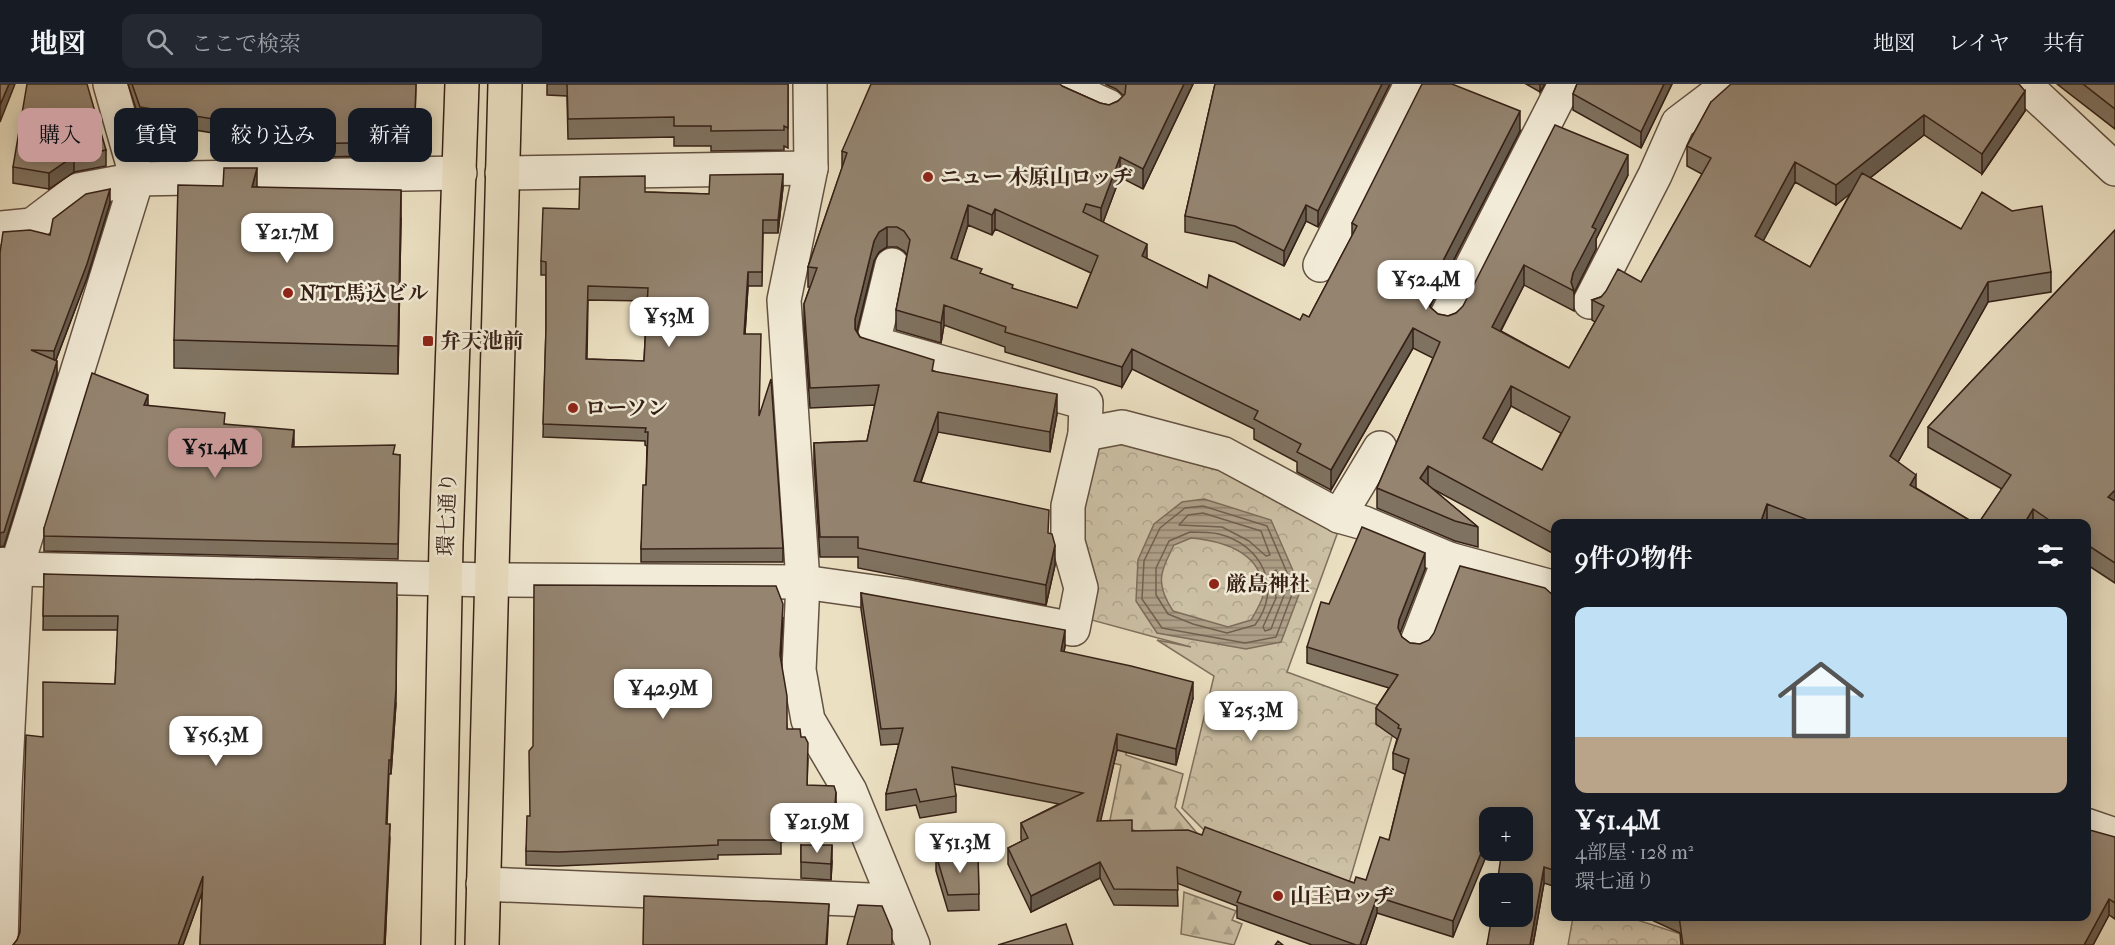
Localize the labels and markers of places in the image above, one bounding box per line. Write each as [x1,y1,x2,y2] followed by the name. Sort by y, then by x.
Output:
[940,165,1133,189] place label: ニュー 木原山ロッヂ
[921,170,935,184] marker: ニュー 木原山ロッヂ
[238,213,336,264] pin: ¥21.7M
[1377,260,1475,311] pin: ¥52.4M
[300,281,429,305] place label: NTT馬込ビル
[281,286,295,300] marker: NTT馬込ビル
[633,297,705,348] pin: ¥53M
[440,329,524,353] place label: 弁天池前
[421,334,435,348] marker: 弁天池前
[585,396,668,420] place label: ローソン
[566,401,580,415] marker: ローソン
[166,428,264,479] pin: ¥51.4M
[1226,572,1310,596] place label: 厳島神社
[1207,577,1221,591] marker: 厳島神社
[614,669,712,720] pin: ¥42.9M
[1202,691,1300,742] pin: ¥25.3M
[167,716,265,767] pin: ¥56.3M
[768,803,866,854] pin: ¥21.9M
[911,823,1009,874] pin: ¥51.3M
[1290,884,1395,908] place label: 山王ロッヂ
[1271,889,1285,903] marker: 山王ロッヂ

